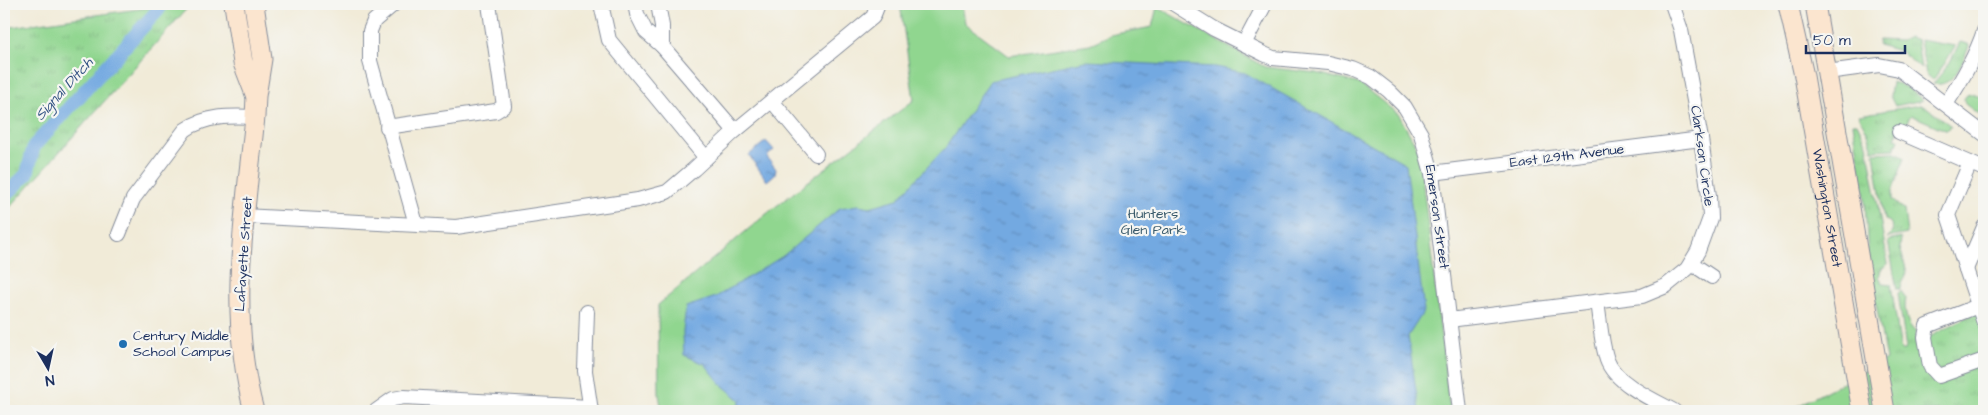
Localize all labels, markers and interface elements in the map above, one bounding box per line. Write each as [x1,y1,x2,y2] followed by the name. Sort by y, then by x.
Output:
[1806,22,1904,54] scale bar
[1813,30,1851,51] text: 50 m
[30,53,99,126] water label: Signal Ditch
[1685,104,1719,208] street label: Clarkson Circle
[1509,139,1626,173] street label: East 129th Avenue
[1807,147,1847,269] street label: Washington Street
[1420,164,1454,271] street label: Emerson Street
[230,196,258,312] street label: Lafayette Street
[1121,204,1186,240] park label: Hunters Glen Park
[133,326,231,362] place label: Century Middle School Campus
[117,338,129,350] marker: Century Middle School Campus
[22,342,72,392] north arrow
[44,369,56,390] text: N

